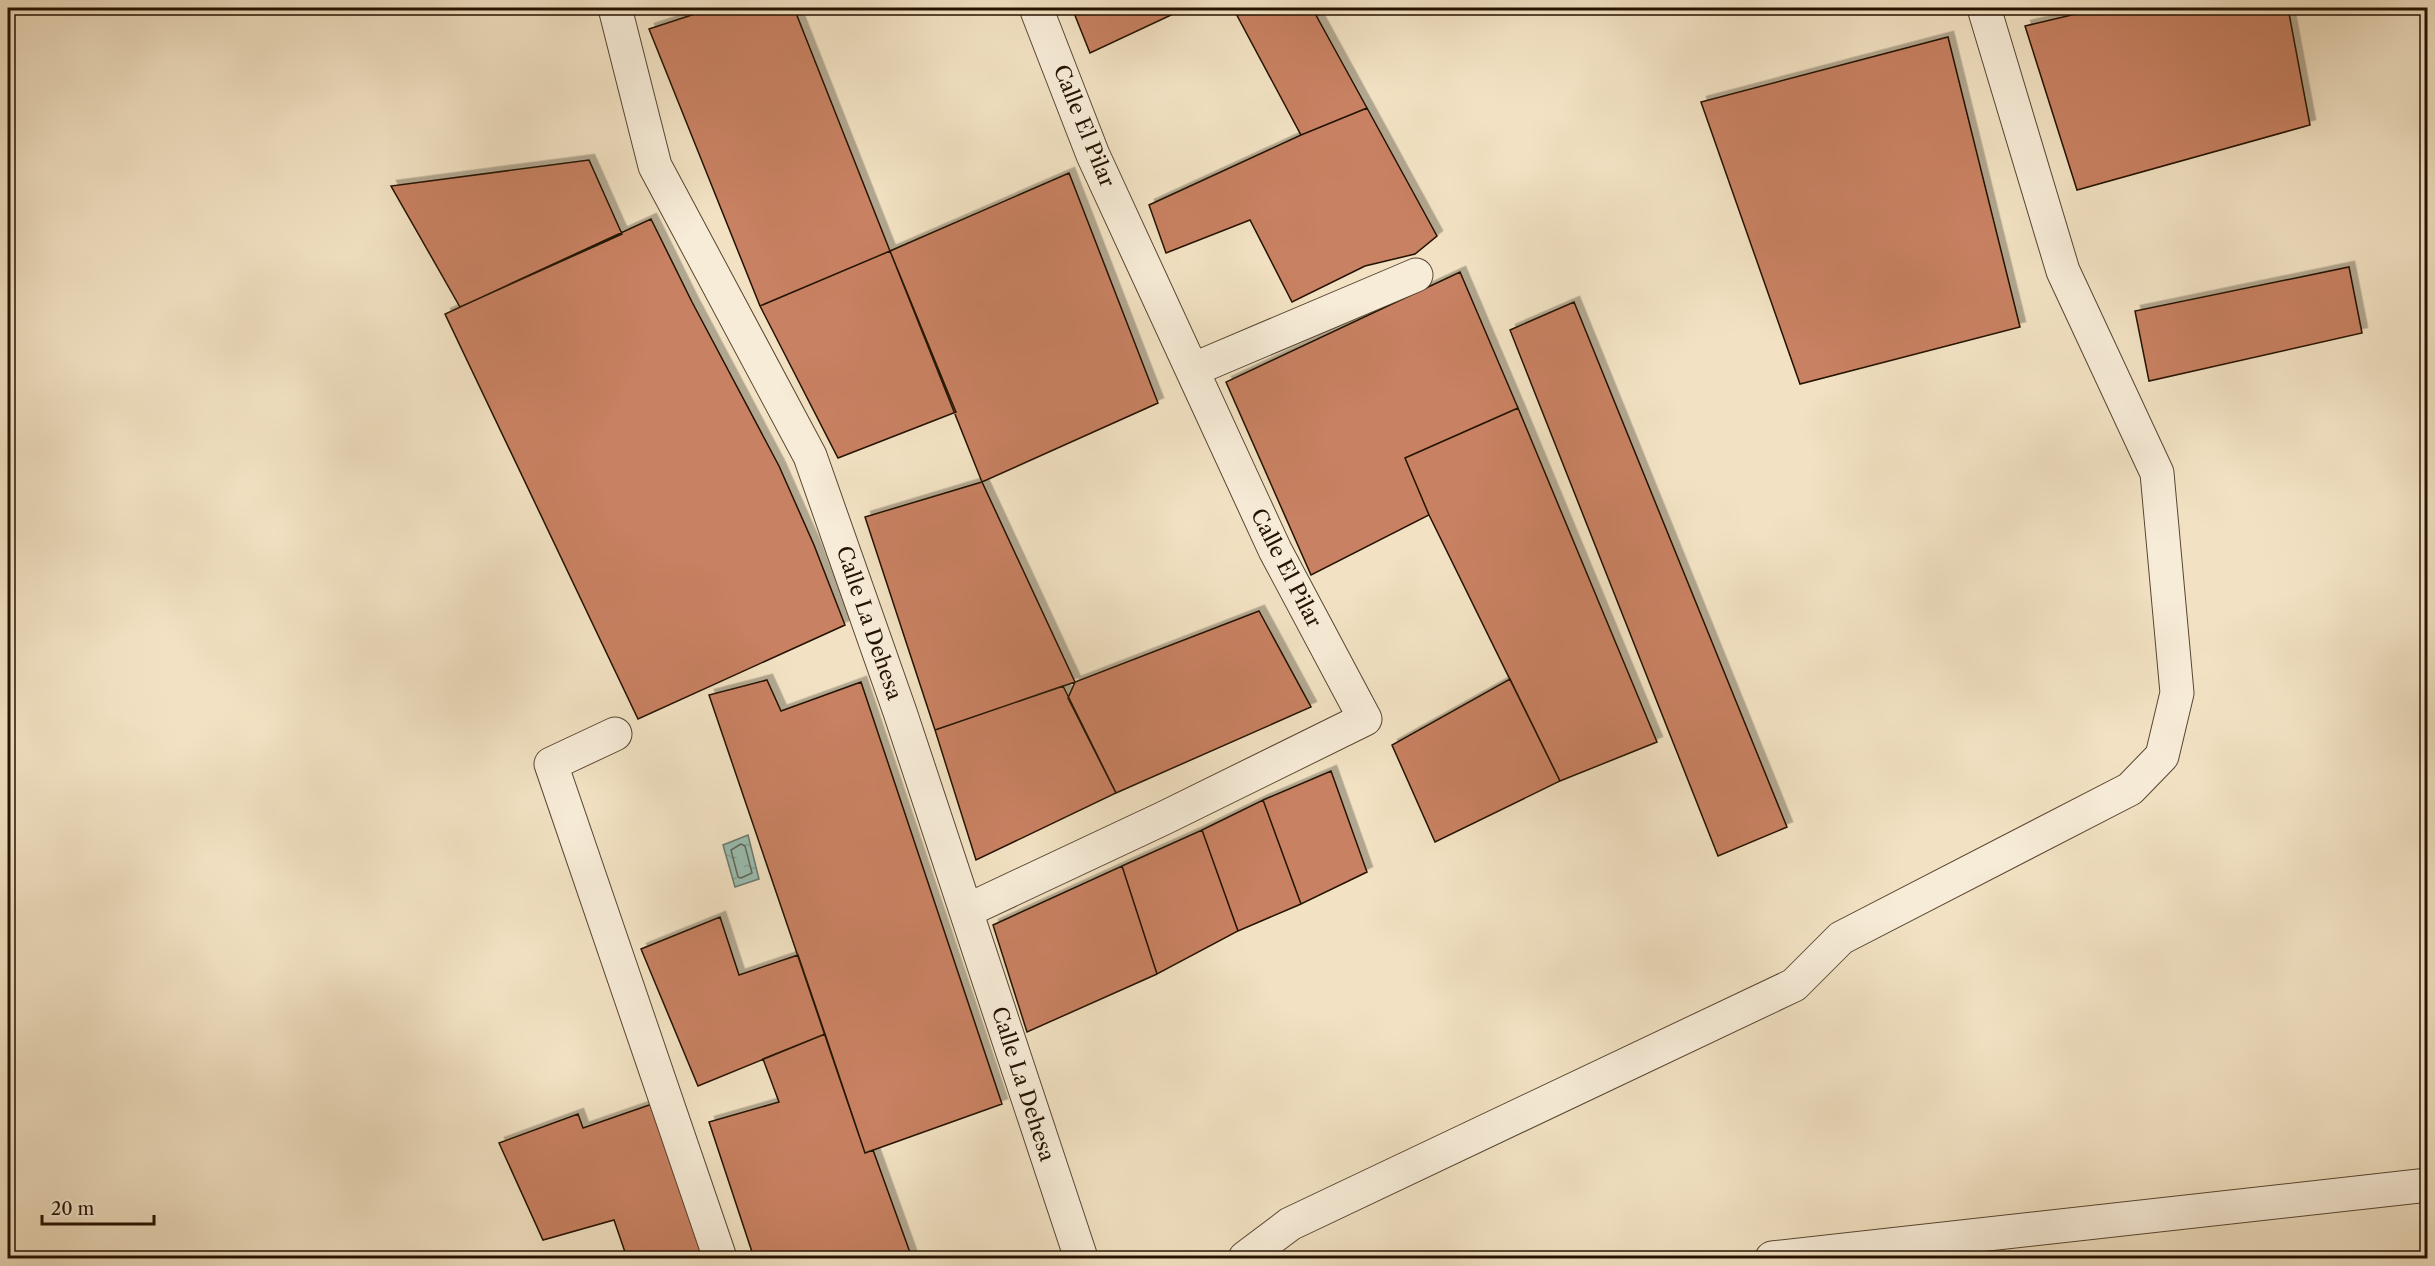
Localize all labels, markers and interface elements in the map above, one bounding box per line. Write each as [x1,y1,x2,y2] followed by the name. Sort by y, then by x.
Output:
[1049,61,1120,191] street label: Calle El Pilar
[1246,504,1327,631] street label: Calle El Pilar
[831,543,908,704] street label: Calle La Dehesa
[987,1003,1061,1165] street label: Calle La Dehesa
[42,1188,154,1226] scale bar
[51,1198,95,1220] text: 20 m

